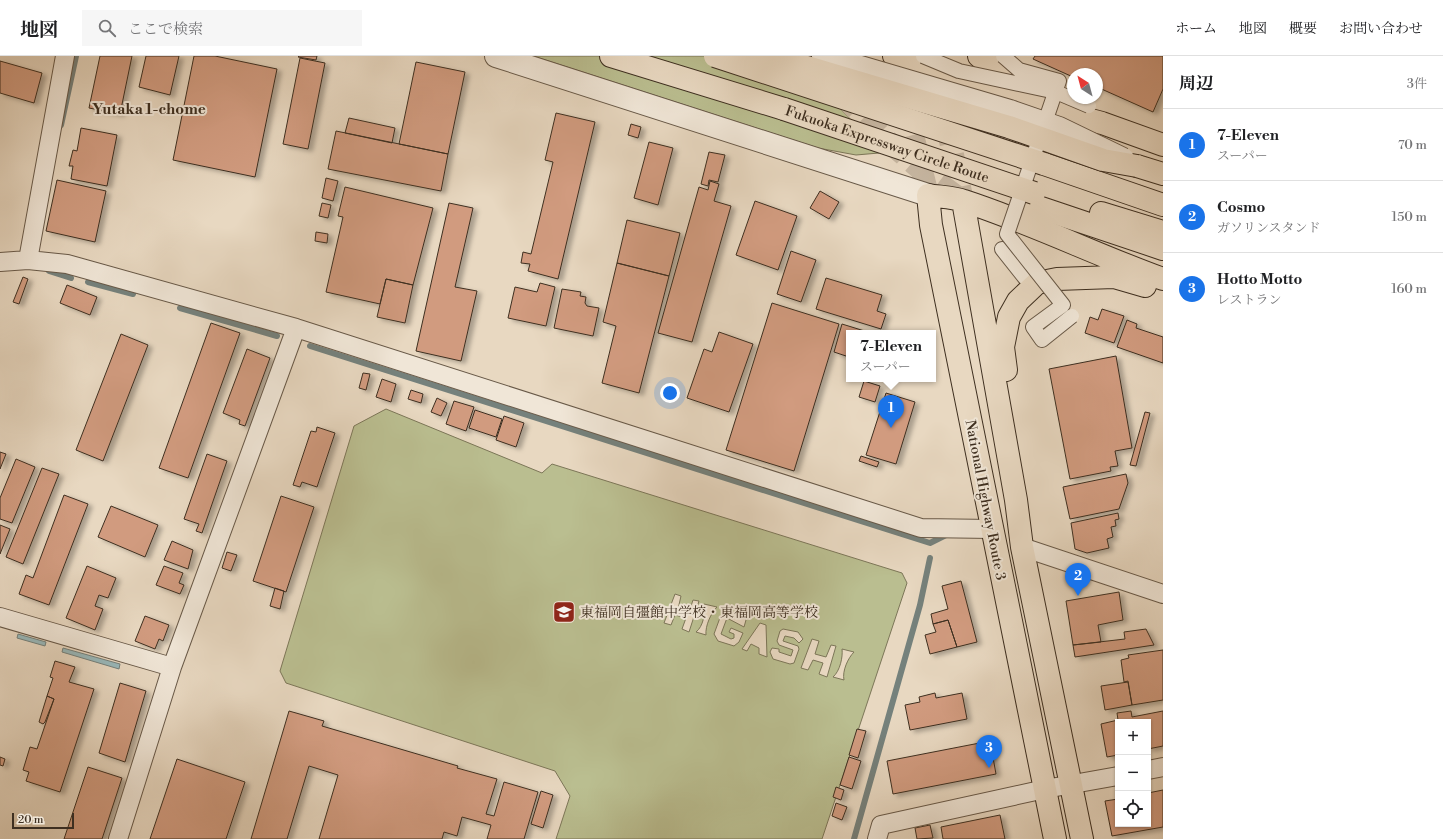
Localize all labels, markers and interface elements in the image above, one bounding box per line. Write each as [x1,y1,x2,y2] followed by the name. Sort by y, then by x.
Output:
[82,10,362,46] search box
[96,17,118,39] icon: search
[20,18,58,42] text: 地図
[128,20,203,39] text: ここで検索
[1175,20,1217,38] text: ホーム
[1239,20,1267,38] text: 地図
[1289,20,1317,38] text: 概要
[1339,20,1423,38] text: お問い合わせ
[1067,68,1103,104] north arrow
[1179,73,1213,95] text: 周辺
[1407,76,1427,92] text: 3件
[92,100,206,119] district label: Yutaka 1-chome
[783,102,991,187] street label: Fukuoka Expressway Circle Route
[1217,126,1279,145] text: 7-Eleven
[1189,137,1195,153] text: 1
[1398,137,1427,153] text: 70 m
[1217,148,1268,164] text: スーパー
[1217,198,1265,217] text: Cosmo
[1188,209,1196,225] text: 2
[1392,209,1427,225] text: 150 m
[1217,220,1321,236] text: ガソリンスタンド
[1217,270,1302,289] text: Hotto Motto
[1188,281,1196,297] text: 3
[1391,281,1427,297] text: 160 m
[1217,292,1282,308] text: レストラン
[846,330,936,382] popup
[860,337,922,356] text: 7-Eleven
[860,359,911,375] text: スーパー
[660,383,680,403] your location
[878,395,904,428] pin: 1
[961,419,1009,582] street label: National Highway Route 3
[1065,563,1091,596] pin: 2
[551,599,577,625] school or university icon: 東福岡自彊館中学校・東福岡高等学校
[580,604,818,622] place label: 東福岡自彊館中学校・東福岡高等学校
[1115,719,1151,827] map controls
[1115,719,1151,755] button: +
[976,735,1002,768] pin: 3
[1115,755,1151,791] button: −
[1115,791,1151,827] button: locate
[12,811,74,830] scale bar
[18,813,43,827] text: 20 m

